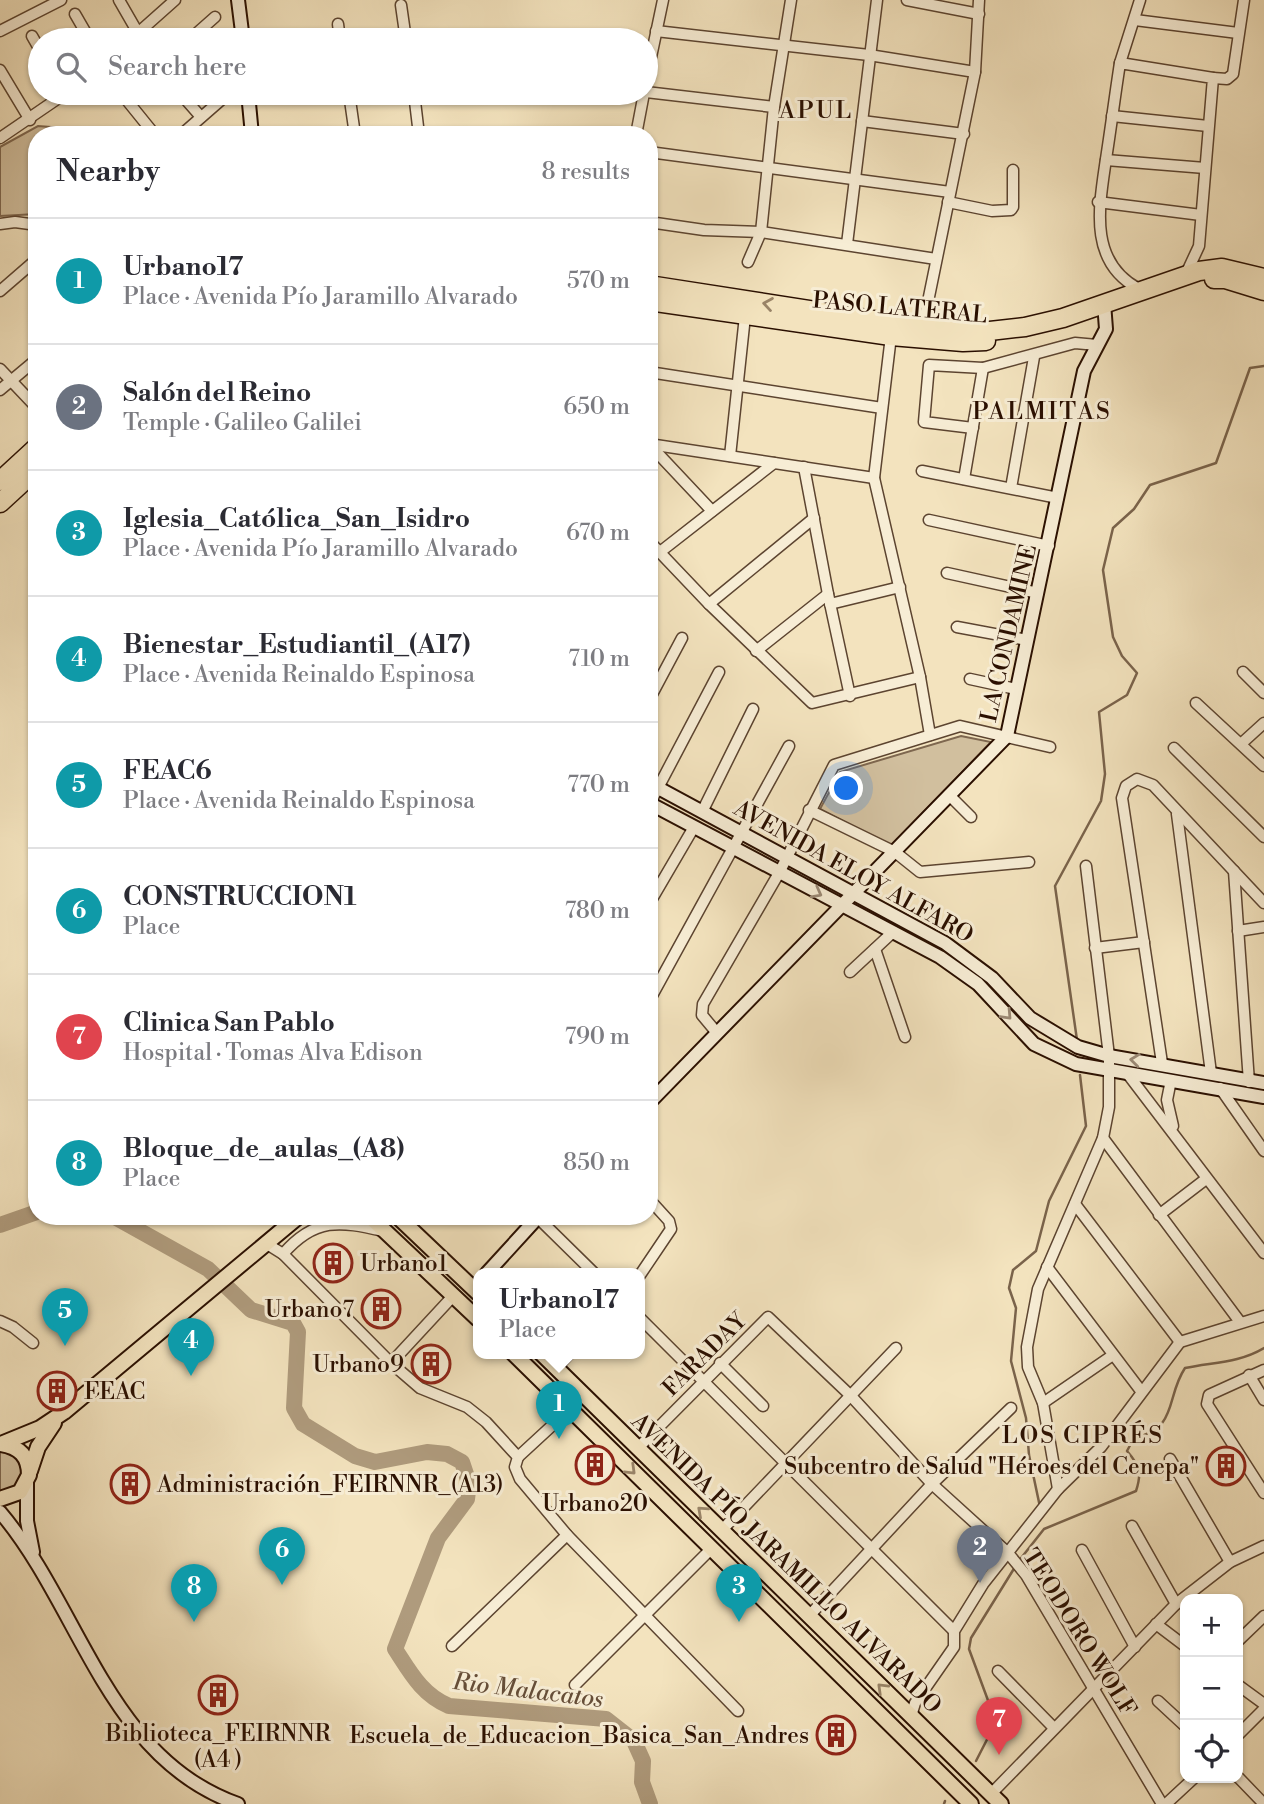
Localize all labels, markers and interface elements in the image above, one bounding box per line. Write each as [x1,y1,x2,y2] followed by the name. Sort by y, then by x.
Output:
[28,28,658,105] search box
[52,48,90,86] icon: search
[108,51,247,83] text: Search here
[778,96,853,126] district label: APUL
[56,153,160,191] text: Nearby
[542,158,630,186] text: 8 results
[123,251,243,283] text: Urbano17
[73,267,85,295] text: 1
[567,267,630,295] text: 570 m
[123,283,518,311] text: Place · Avenida Pío Jaramillo Alvarado
[811,286,988,330] street label: PASO LATERAL
[762,296,774,311] one-way arrow
[123,377,311,409] text: Salón del Reino
[72,393,86,421] text: 2
[563,393,630,421] text: 650 m
[972,397,1112,427] district label: PALMITAS
[123,409,362,437] text: Temple · Galileo Galilei
[123,503,470,535] text: Iglesia_Católica_San_Isidro
[72,519,86,547] text: 3
[566,519,630,547] text: 670 m
[123,535,518,563] text: Place · Avenida Pío Jaramillo Alvarado
[975,542,1043,725] street label: LA CONDAMINE
[123,629,470,661] text: Bienestar_Estudiantil_(A17)
[71,645,87,673] text: 4
[568,645,630,673] text: 710 m
[123,661,475,689] text: Place · Avenida Reinaldo Espinosa
[123,755,212,787] text: FEAC6
[72,771,86,799] text: 5
[567,771,630,799] text: 770 m
[829,771,863,805] your location
[123,787,475,815] text: Place · Avenida Reinaldo Espinosa
[728,794,978,949] street label: AVENIDA ELOY ALFARO
[123,881,357,913] text: CONSTRUCCION1
[810,884,823,898] one-way arrow
[72,897,86,925] text: 6
[565,897,630,925] text: 780 m
[123,913,180,941] text: Place
[123,1007,335,1039] text: Clinica San Pablo
[999,1007,1011,1020] one-way arrow
[72,1023,86,1051] text: 7
[565,1023,630,1051] text: 790 m
[123,1039,423,1067] text: Hospital · Tomas Alva Edison
[1130,1052,1141,1067] one-way arrow
[123,1133,404,1165] text: Bloque_de_aulas_(A8)
[72,1149,86,1177] text: 8
[563,1149,630,1177] text: 850 m
[123,1165,180,1193] text: Place
[312,1242,354,1284] building icon: Urbano1
[360,1250,448,1278] place label: Urbano1
[473,1268,645,1359] popup
[499,1284,619,1316] text: Urbano17
[42,1288,88,1346] pin: 5
[360,1288,402,1330] building icon: Urbano7
[265,1296,354,1324] place label: Urbano7
[657,1306,754,1403] street label: FARADAY
[499,1316,556,1344] text: Place
[168,1318,214,1376] pin: 4
[410,1343,452,1385] building icon: Urbano9
[312,1351,404,1379] place label: Urbano9
[36,1370,78,1412] building icon: FEAC
[84,1378,145,1406] place label: FEAC
[536,1381,582,1439] pin: 1
[625,1406,949,1720] street label: AVENIDA PÍO JARAMILLO ALVARADO
[1002,1420,1164,1451] district label: LOS CIPRÉS
[574,1444,616,1486] building icon: Urbano20
[1205,1445,1247,1487] building icon: Subcentro de Salud "Héroes del Cenepa"
[784,1453,1199,1481] place label: Subcentro de Salud "Héroes del Cenepa"
[623,1461,636,1474] one-way arrow
[109,1463,151,1505] building icon: Administración_FEIRNNR_(A13)
[156,1471,503,1499] place label: Administración_FEIRNNR_(A13)
[542,1490,648,1518] place label: Urbano20
[698,1507,711,1519] one-way arrow
[957,1525,1003,1583] pin: 2
[259,1527,305,1585] pin: 6
[1016,1544,1142,1721] street label: TEODORO WOLF
[171,1564,217,1622] pin: 8
[716,1564,762,1622] pin: 3
[1180,1594,1243,1783] map controls
[1180,1594,1243,1657] button: +
[1180,1657,1243,1720] button: −
[450,1667,605,1715] water label: Rio Malacatos
[197,1674,239,1716] building icon: Biblioteca_FEIRNNR (A4 )
[877,1683,890,1696] one-way arrow
[976,1697,1022,1755] pin: 7
[815,1714,857,1756] building icon: Escuela_de_Educacion_Basica_San_Andres
[105,1720,332,1774] place label: Biblioteca_FEIRNNR (A4 )
[1180,1720,1243,1783] button: locate
[349,1722,809,1750] place label: Escuela_de_Educacion_Basica_San_Andres

